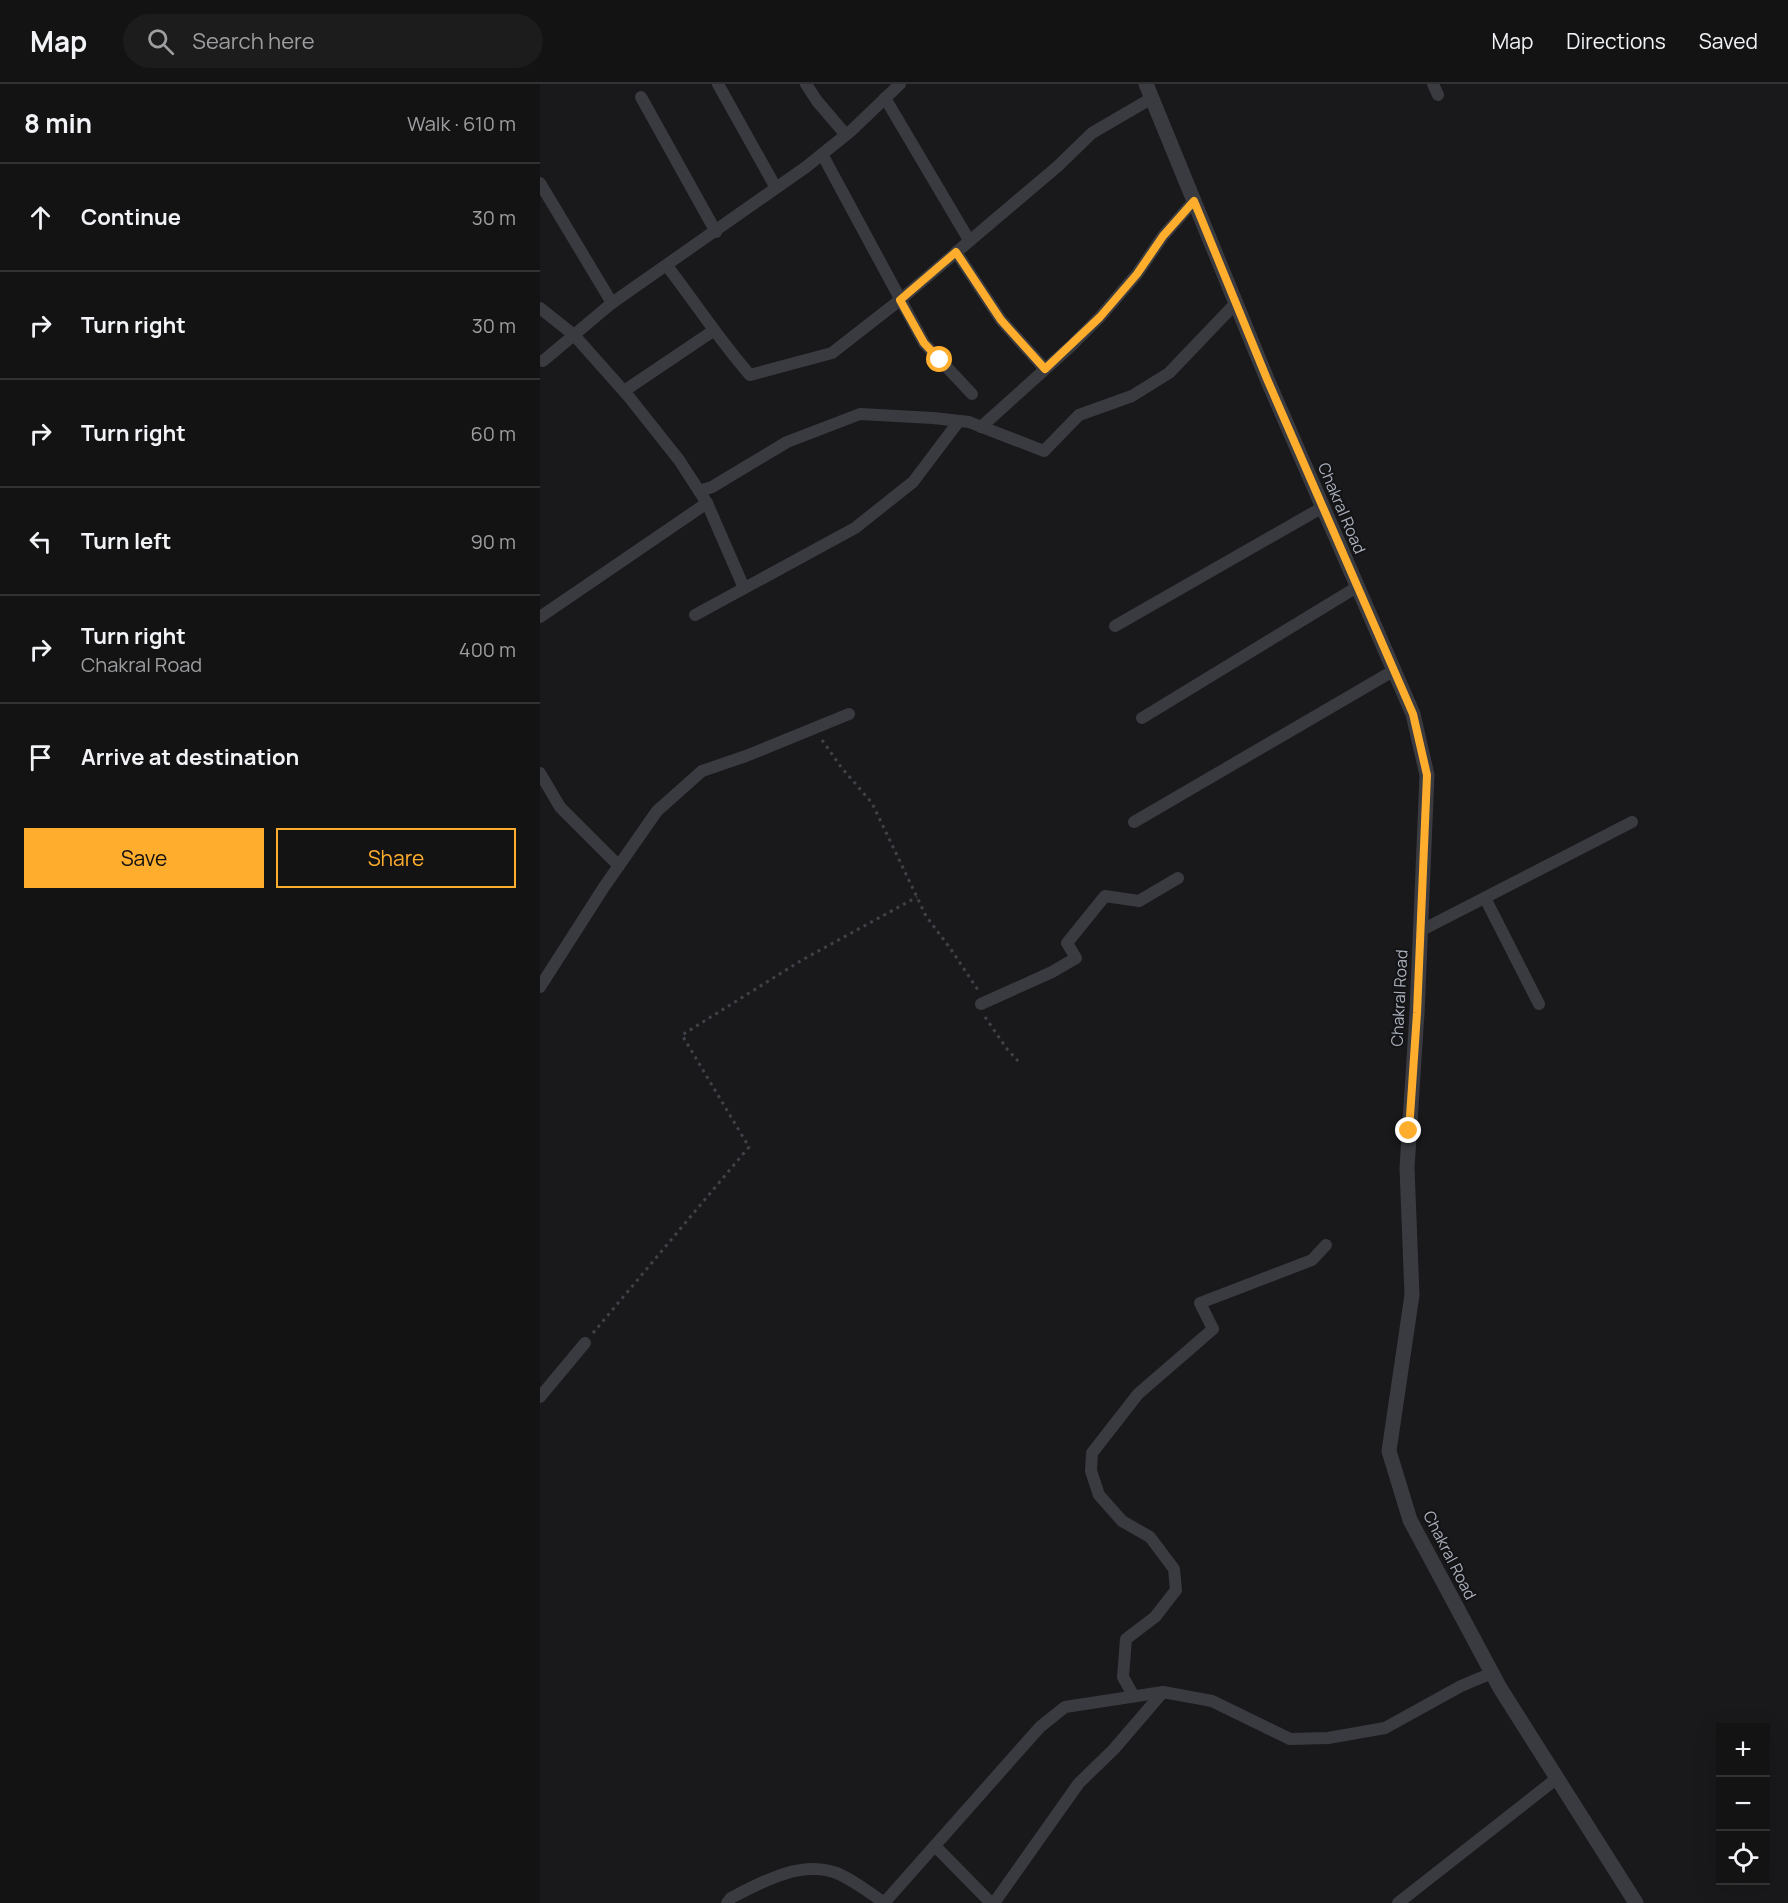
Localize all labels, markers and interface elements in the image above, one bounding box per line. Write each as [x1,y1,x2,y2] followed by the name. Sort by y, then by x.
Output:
[123,14,543,68] search box
[30,22,87,60] text: Map
[144,25,177,58] icon: search
[192,26,315,56] text: Search here
[1492,27,1533,55] text: Map
[1566,27,1666,55] text: Directions
[1699,27,1758,55] text: Saved
[24,105,92,141] text: 8 min
[407,110,516,137] text: Walk · 610 m
[24,201,57,234] icon: ahead
[81,202,181,232] text: Continue
[472,204,516,231] text: 30 m
[24,309,57,342] icon: right
[81,310,186,340] text: Turn right
[472,312,516,339] text: 30 m
[926,346,952,372] route start
[24,417,57,450] icon: right
[81,418,186,448] text: Turn right
[470,420,516,447] text: 60 m
[1313,459,1371,557] street label: Chakral Road
[24,525,57,558] icon: left
[81,526,171,556] text: Turn left
[470,528,516,555] text: 90 m
[81,621,186,651] text: Turn right
[24,633,57,666] icon: right
[459,636,516,663] text: 400 m
[81,651,202,678] text: Chakral Road
[24,741,57,774] icon: arrive
[81,742,299,772] text: Arrive at destination
[24,828,264,888] button: Save
[276,828,516,888] button: Share
[1385,949,1413,1047] street label: Chakral Road
[1395,1117,1421,1143] route end
[1418,1507,1482,1603] street label: Chakral Road
[1716,1723,1770,1885] map controls
[1716,1723,1770,1777] button: +
[1716,1777,1770,1831] button: −
[1716,1831,1770,1885] button: locate

